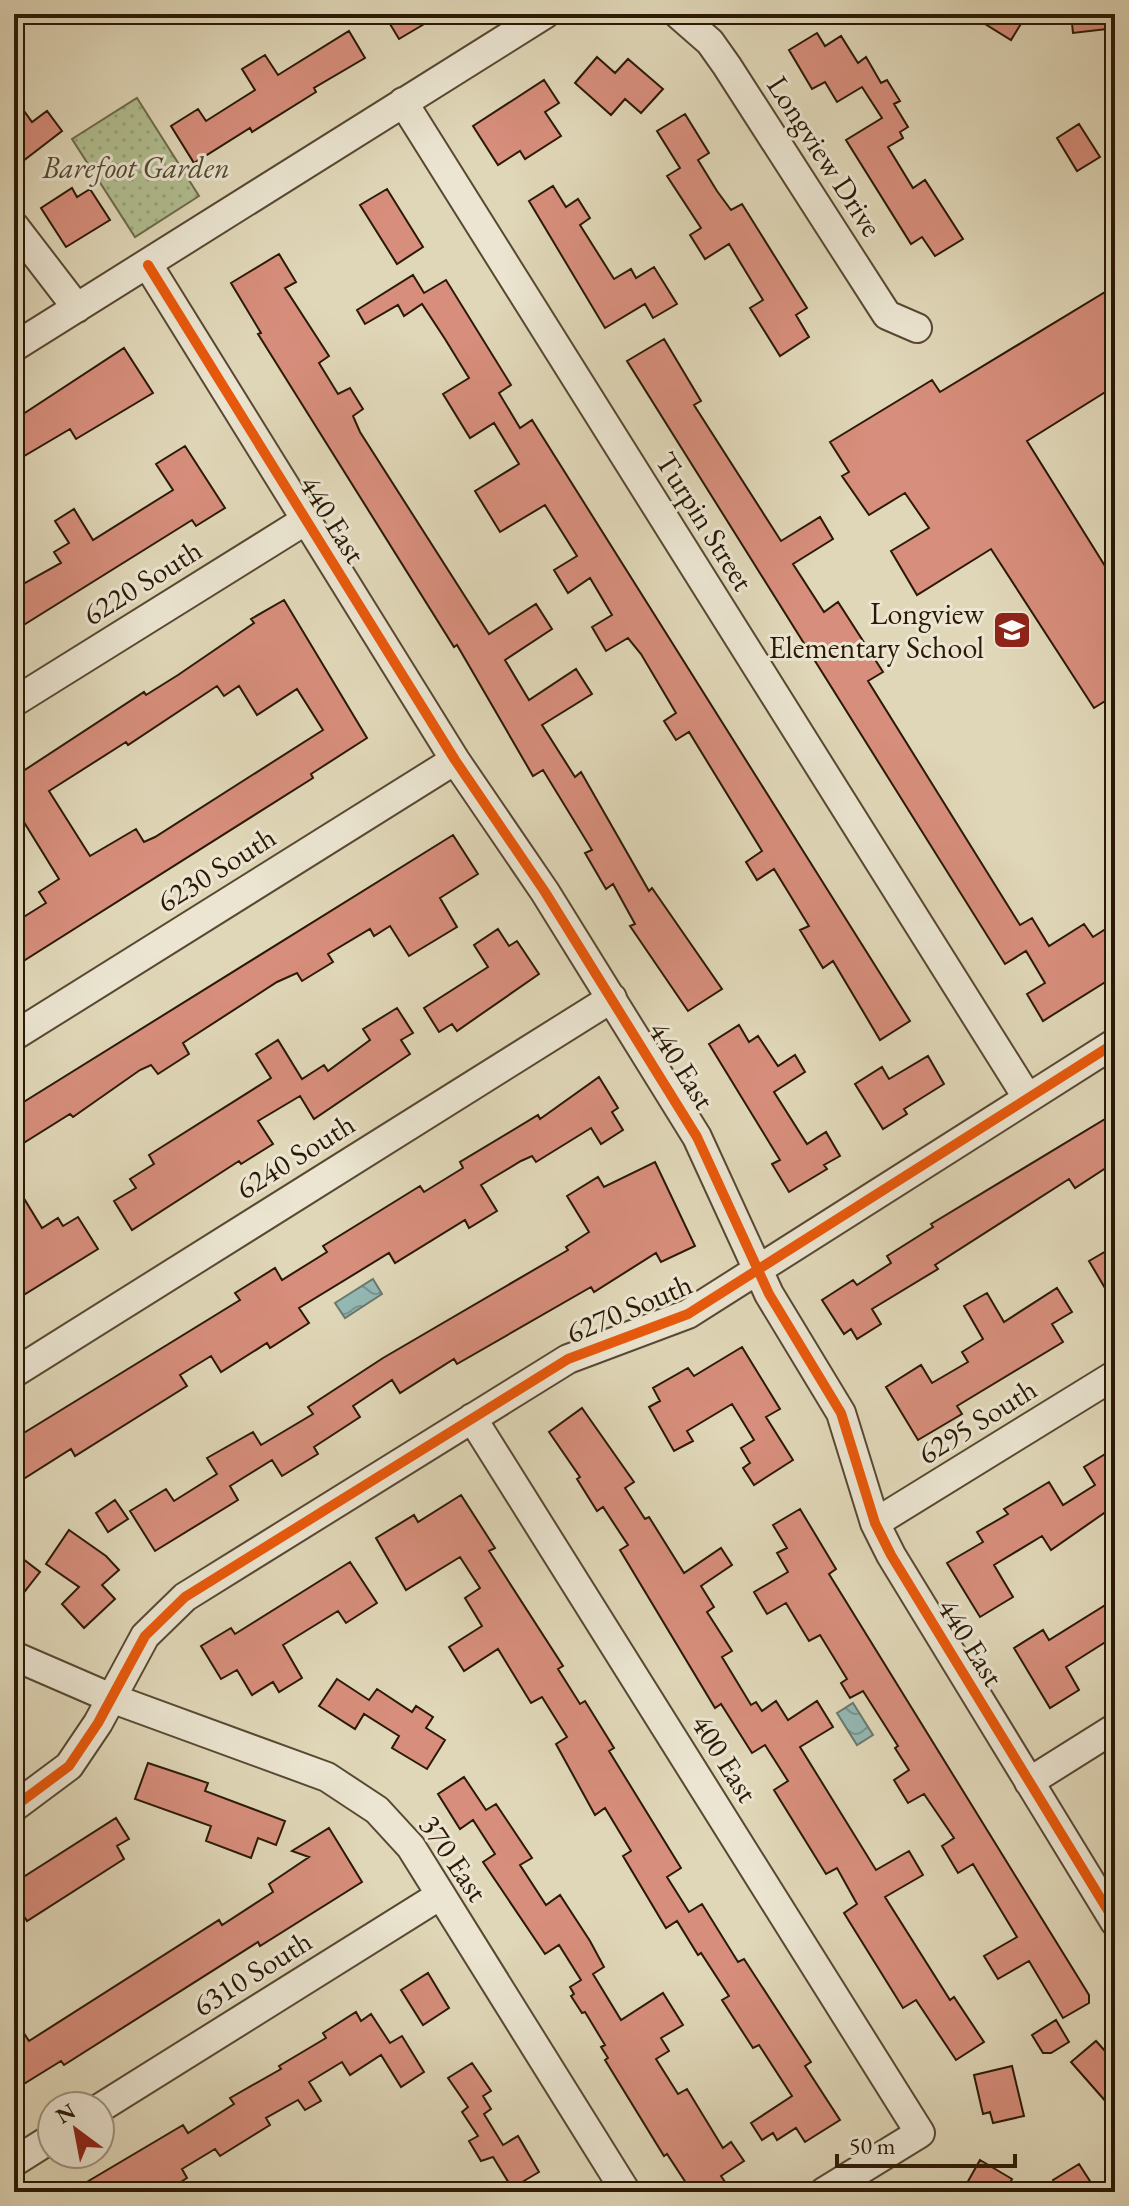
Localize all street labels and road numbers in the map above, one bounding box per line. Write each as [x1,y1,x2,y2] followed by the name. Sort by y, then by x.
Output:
[759,68,891,244] street label: Longview Drive
[647,444,763,598] street label: Turpin Street
[291,468,375,571] street label: 440 East
[75,530,209,634] street label: 6220 South
[149,817,283,921] street label: 6230 South
[640,1014,724,1117] street label: 440 East
[228,1104,362,1208] street label: 6240 South
[560,1264,698,1352] street label: 6270 South
[910,1369,1044,1473] street label: 6295 South
[929,1591,1013,1694] street label: 440 East
[683,1707,767,1810] street label: 400 East
[411,1807,497,1909] street label: 370 East
[185,1921,319,2025] street label: 6310 South

